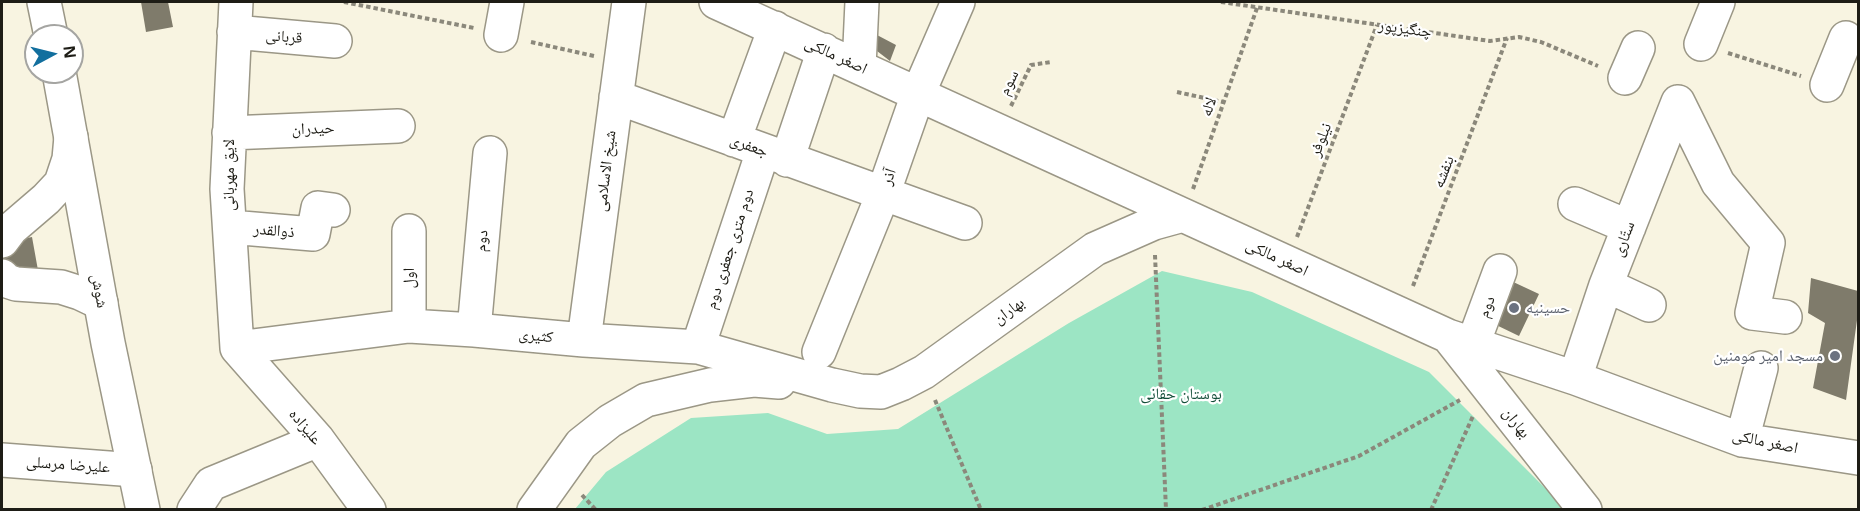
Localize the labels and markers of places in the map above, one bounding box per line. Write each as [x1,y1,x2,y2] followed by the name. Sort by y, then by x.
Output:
[1526,298,1570,318] place label: حسینیه
[1507,301,1521,315] marker: حسینیه
[1713,346,1823,366] place label: مسجد امیر مومنین
[1828,349,1842,363] marker: مسجد امیر مومنین

